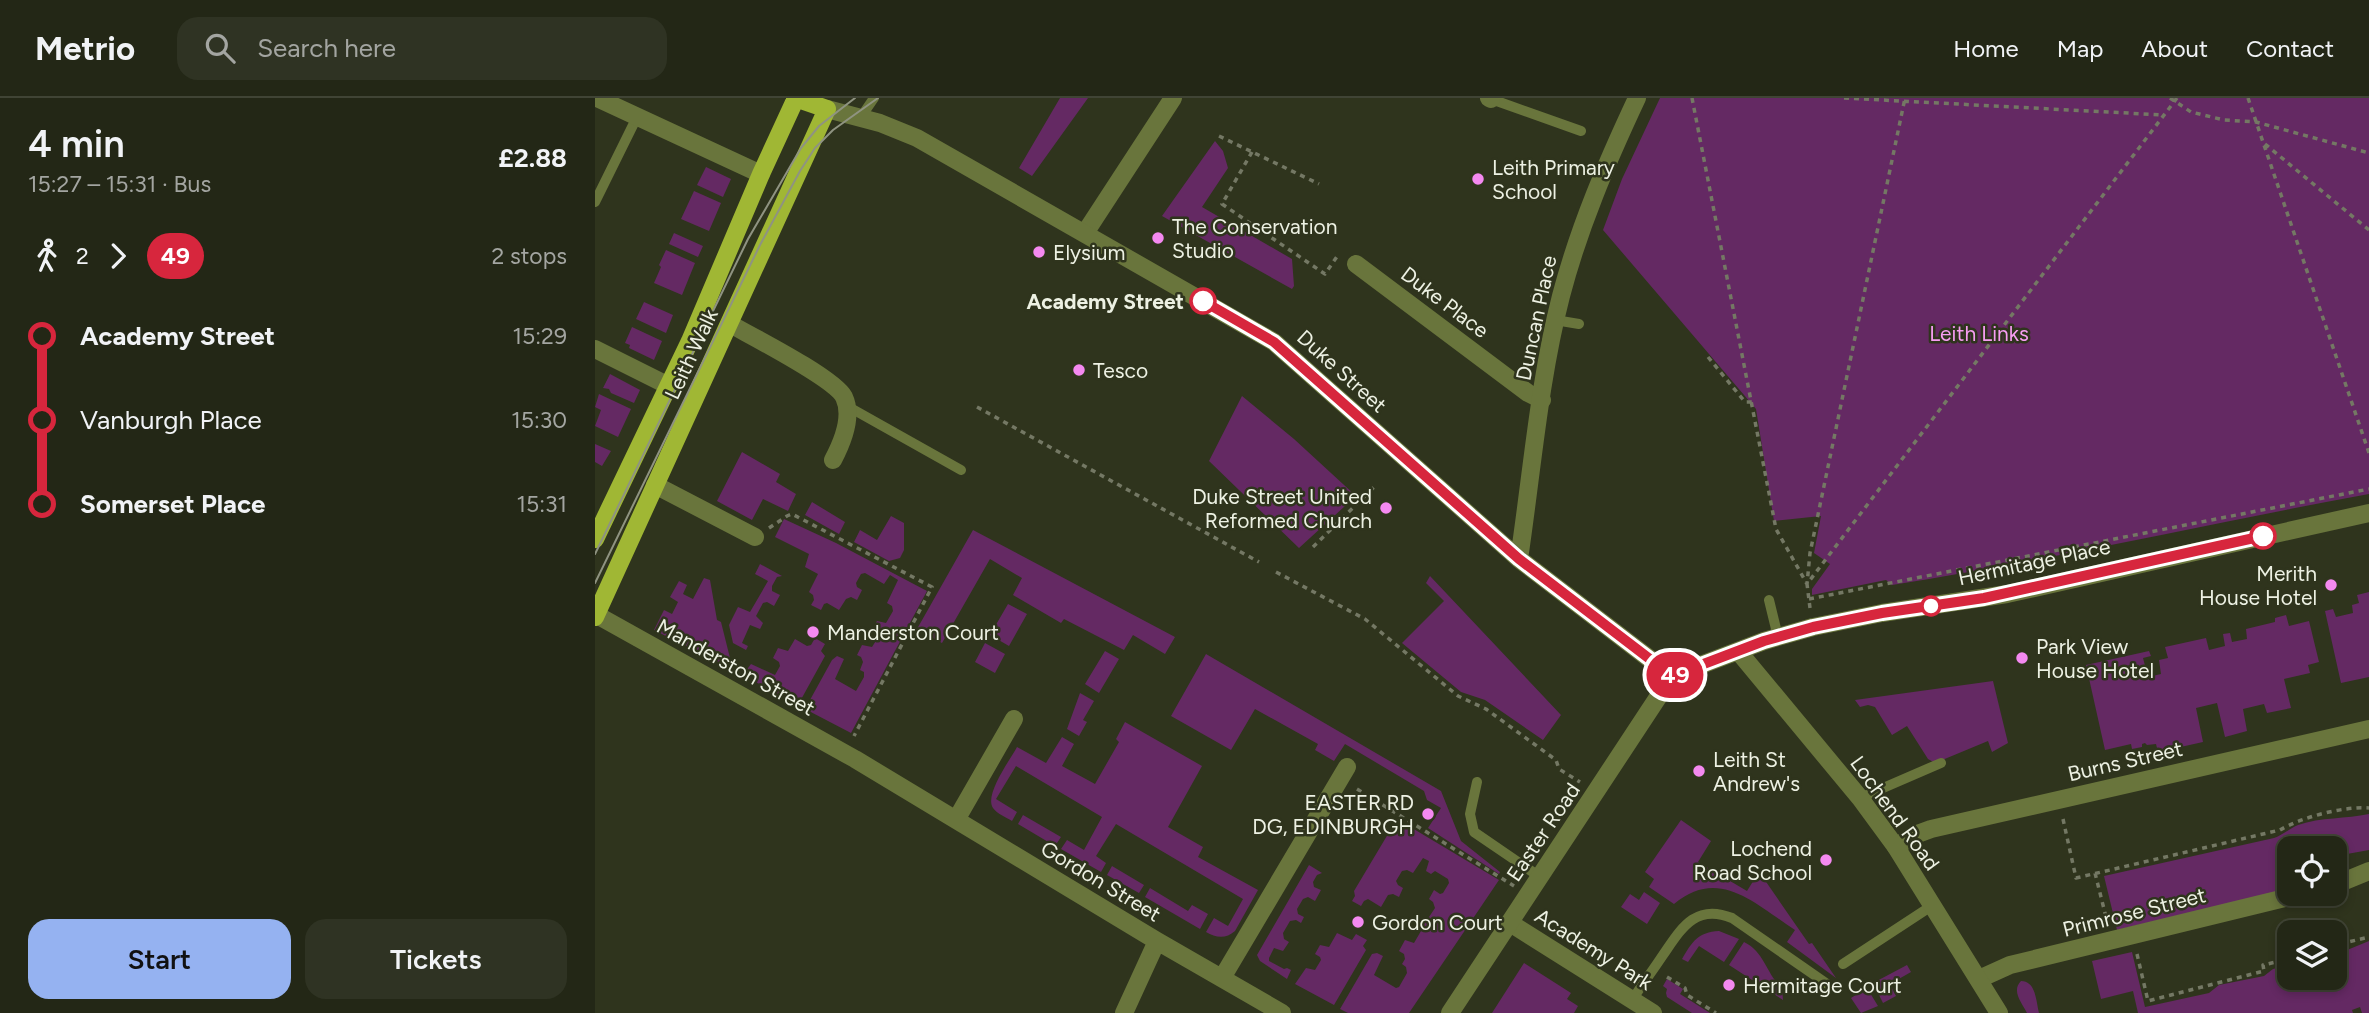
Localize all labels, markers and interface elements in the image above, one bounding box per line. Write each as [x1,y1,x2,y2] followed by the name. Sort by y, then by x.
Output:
[177,17,667,80] search box
[35,29,135,68] text: Metrio
[201,29,239,67] icon: search
[257,32,396,64] text: Search here
[1953,34,2019,63] text: Home
[2057,34,2103,63] text: Map
[2141,34,2208,63] text: About
[2246,34,2334,63] text: Contact
[28,121,125,167] text: 4 min
[498,142,567,174] text: £2.88
[1492,155,1615,204] place label: Leith Primary School
[28,170,211,198] text: 15:27 – 15:31 · Bus
[1470,171,1486,187] marker: Leith Primary School
[1172,214,1337,263] place label: The Conservation Studio
[1150,230,1166,246] marker: The Conservation Studio
[28,237,66,275] icon: walk
[99,237,137,275] icon: forward
[1053,240,1125,265] place label: Elysium
[161,241,190,270] text: 49
[76,242,89,270] text: 2
[491,242,567,270] text: 2 stops
[1031,244,1047,260] marker: Elysium
[1511,253,1561,383] street label: Duncan Place
[1396,261,1494,343] street label: Duke Place
[1190,288,1216,314] marker: Academy Street
[1026,289,1184,314] place label: Academy Street
[659,304,723,403] street label: Leith Walk
[80,320,275,352] text: Academy Street
[1929,321,2029,346] park label: Leith Links
[513,322,567,350] text: 15:29
[1292,324,1392,418] street label: Duke Street
[1093,358,1148,383] place label: Tesco
[1071,362,1087,378] marker: Tesco
[80,404,262,436] text: Vanburgh Place
[511,406,567,434] text: 15:30
[1192,484,1372,533] place label: Duke Street United Reformed Church
[80,488,266,520] text: Somerset Place
[516,490,567,518] text: 15:31
[1378,500,1394,516] marker: Duke Street United Reformed Church
[2250,523,2276,549] unlabelled marker
[1956,534,2112,590] street label: Hermitage Place
[2199,561,2317,610] place label: Merith House Hotel
[2323,577,2339,593] marker: Merith House Hotel
[1921,596,1941,616] unlabelled marker
[653,613,819,721] street label: Manderston Street
[827,620,999,645] place label: Manderston Court
[805,624,821,640] marker: Manderston Court
[2036,634,2154,683] place label: Park View House Hotel
[2014,650,2030,666] marker: Park View House Hotel
[1643,652,1707,698] line badge: 49
[1660,660,1690,689] text: 49
[2065,736,2185,786] street label: Burns Street
[1713,747,1800,796] place label: Leith St Andrew's
[1845,751,1945,875] street label: Lochend Road
[1691,763,1707,779] marker: Leith St Andrew's
[1501,778,1585,886] street label: Easter Road
[1252,790,1414,839] place label: EASTER RD DG, EDINBURGH
[1420,806,1436,822] marker: EASTER RD DG, EDINBURGH
[1037,835,1166,927] street label: Gordon Street
[1694,836,1812,885] place label: Lochend Road School
[2277,836,2347,990] map controls
[2277,836,2347,906] button: locate
[1818,852,1834,868] marker: Lochend Road School
[2060,882,2208,942] street label: Primrose Street
[1531,903,1658,995] street label: Academy Park
[1372,910,1503,935] place label: Gordon Court
[1350,914,1366,930] marker: Gordon Court
[28,919,291,999] button: Start
[305,919,567,999] button: Tickets
[2277,920,2347,990] button: layers
[1743,973,1902,998] place label: Hermitage Court
[1721,977,1737,993] marker: Hermitage Court

